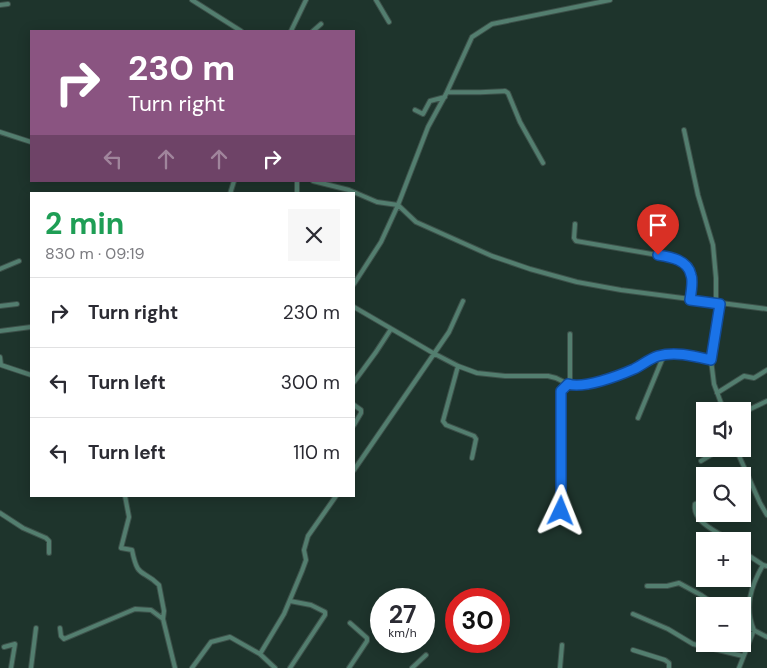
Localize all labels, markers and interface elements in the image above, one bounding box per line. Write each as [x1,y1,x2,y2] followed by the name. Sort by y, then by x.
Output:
[128,45,235,91] text: 230 m
[45,50,110,115] icon: right
[128,89,225,118] text: Turn right
[99,145,127,173] icon: left
[152,145,180,173] icon: ahead
[205,145,233,173] icon: ahead
[258,145,286,173] icon: right
[45,204,124,243] text: 2 min
[637,204,679,255] pin
[288,209,340,261] button: close
[644,211,672,239] icon: arrive
[45,243,145,264] text: 830 m · 09:19
[45,299,73,327] icon: right
[88,300,178,325] text: Turn right
[283,300,340,325] text: 230 m
[45,369,73,397] icon: left
[88,370,166,395] text: Turn left
[281,370,340,395] text: 300 m
[696,402,751,652] map controls
[696,402,751,457] button: sound
[45,439,73,467] icon: left
[88,440,166,465] text: Turn left
[293,440,340,465] text: 110 m
[696,467,751,522] button: search
[534,484,586,536] position arrow
[696,532,751,587] button: +
[445,588,510,653] speed limit sign: 30
[696,597,751,652] button: −
[389,598,416,631] text: 27
[388,625,417,641] text: km/h

